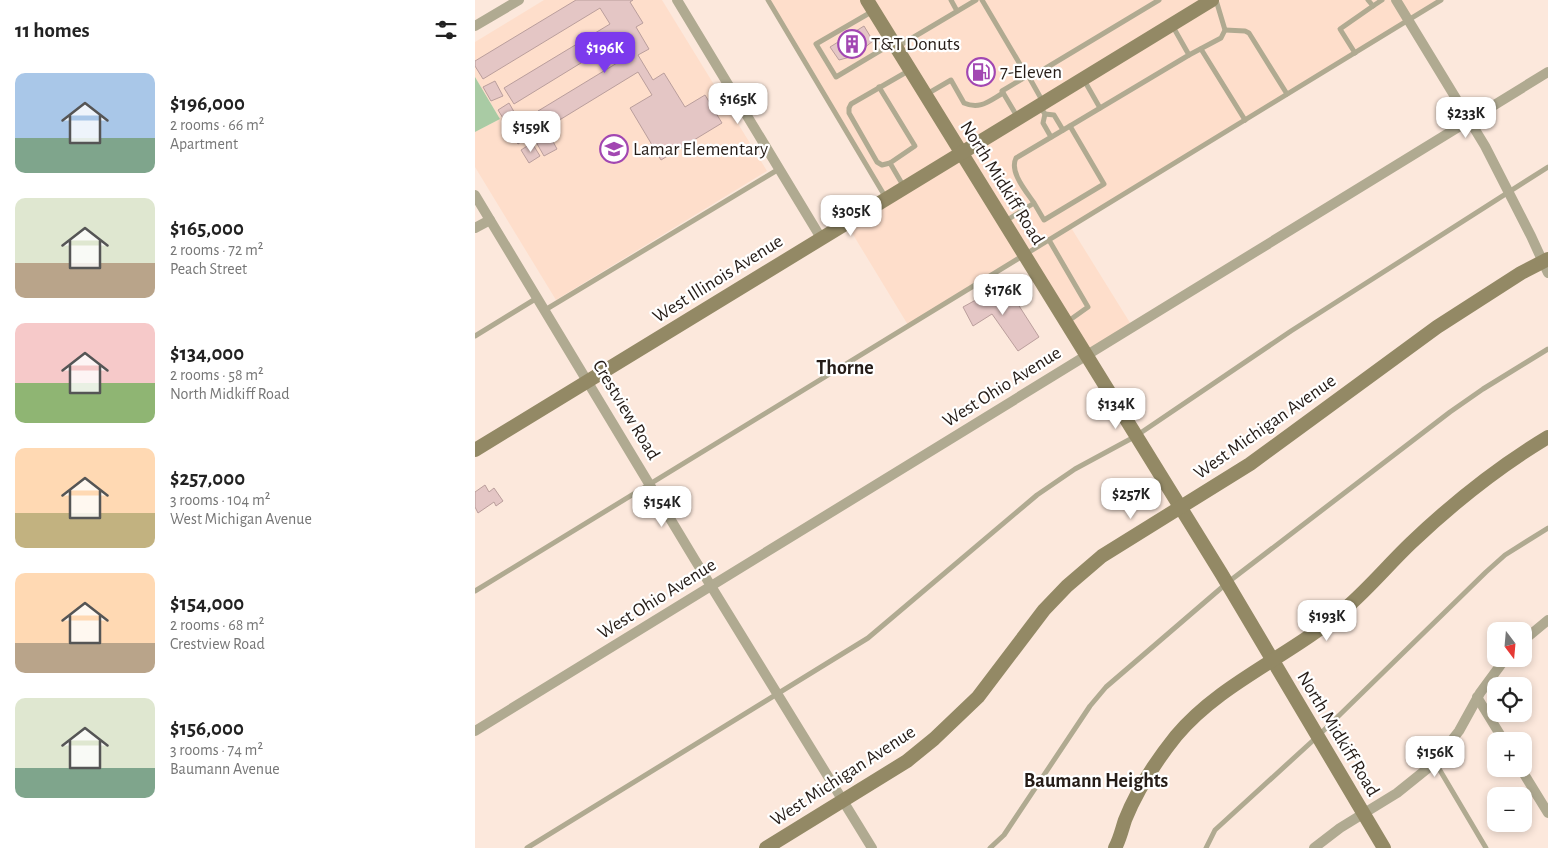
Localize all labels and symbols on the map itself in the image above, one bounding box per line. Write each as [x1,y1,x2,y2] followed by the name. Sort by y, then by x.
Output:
[837,29,867,59] building icon: T&T Donuts
[570,32,640,74] pin: $196K
[871,35,960,54] place label: T&T Donuts
[966,57,996,87] fuel station icon: 7-Eleven
[1000,63,1062,82] place label: 7-Eleven
[703,82,773,125] pin: $165K
[1431,96,1501,139] pin: $233K
[496,110,566,153] pin: $159K
[956,118,1048,248] street label: North Midkiff Road
[599,134,629,164] school or university icon: Lamar Elementary
[633,140,768,159] place label: Lamar Elementary
[816,194,886,237] pin: $305K
[650,231,786,327] street label: West Illinois Avenue
[968,274,1038,316] pin: $176K
[940,343,1064,431] street label: West Ohio Avenue
[589,357,663,463] street label: Crestview Road
[816,358,874,378] district label: Thorne
[1191,371,1339,483] street label: West Michigan Avenue
[1081,388,1151,430] pin: $134K
[1096,478,1166,520] pin: $257K
[627,486,697,528] pin: $154K
[595,555,719,643] street label: West Ohio Avenue
[1292,600,1362,642] pin: $193K
[1487,622,1533,668] north arrow
[1293,668,1383,800] street label: North Midkiff Road
[767,722,919,830] street label: West Michigan Avenue
[1400,736,1470,778] pin: $156K
[1024,771,1169,791] district label: Baumann Heights

